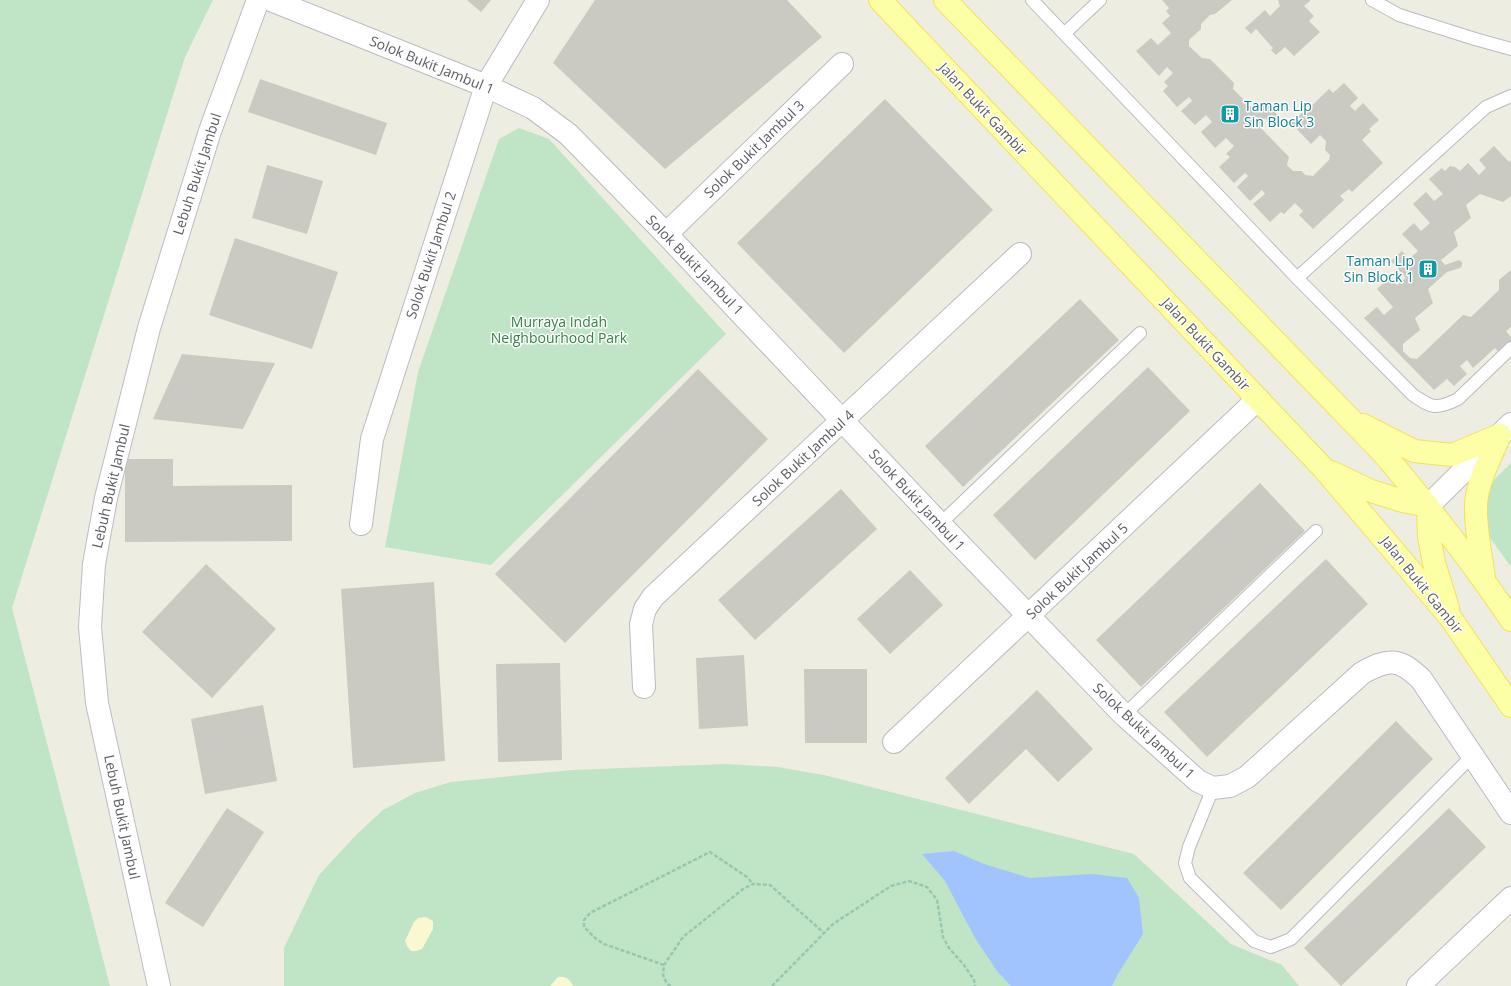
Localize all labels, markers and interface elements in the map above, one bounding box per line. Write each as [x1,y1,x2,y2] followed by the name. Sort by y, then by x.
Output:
[367,31,497,98] street label: Solok Bukit Jambul 1
[934,56,1032,160] street label: Jalan Bukit Gambir
[699,96,808,202] street label: Solok Bukit Jambul 3
[1244,96,1314,131] place label: Taman Lip Sin Block 3
[1219,103,1241,125] building icon: Taman Lip Sin Block 3
[168,111,225,237] street label: Lebuh Bukit Jambul
[401,189,460,321] street label: Solok Bukit Jambul 2
[642,210,748,319] street label: Solok Bukit Jambul 1
[1344,251,1414,286] place label: Taman Lip Sin Block 1
[1417,258,1439,280] building icon: Taman Lip Sin Block 1
[1157,291,1255,395] street label: Jalan Bukit Gambir
[491,312,628,347] park label: Murraya Indah Neighbourhood Park
[748,405,858,510] street label: Solok Bukit Jambul 4
[87,422,134,550] street label: Lebuh Bukit Jambul
[865,445,970,555] street label: Solok Bukit Jambul 1
[1022,518,1132,623] street label: Solok Bukit Jambul 5
[1376,530,1468,638] street label: Jalan Bukit Gambir
[1089,678,1199,783] street label: Solok Bukit Jambul 1
[100,753,145,881] street label: Lebuh Bukit Jambul

